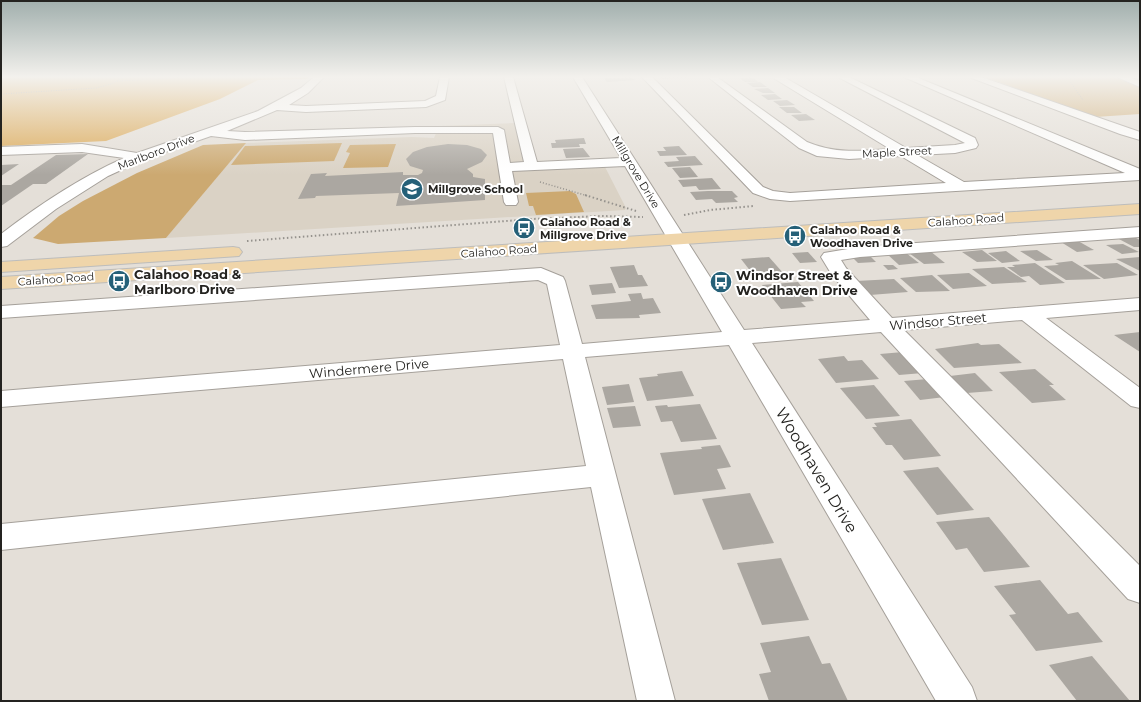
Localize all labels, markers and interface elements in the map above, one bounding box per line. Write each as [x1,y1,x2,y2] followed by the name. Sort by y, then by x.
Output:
[115,131,197,173] street label: Marlboro Drive
[609,133,663,211] street label: Millgrove Drive
[862,143,933,161] street label: Maple Street
[399,176,425,202] school or university icon: Millgrove School
[428,182,523,196] place label: Millgrove School
[927,210,1005,230] street label: Calahoo Road
[511,215,537,241] bus stop icon: Calahoo Road & Millgrove Drive
[540,215,631,242] place label: Calahoo Road & Millgrove Drive
[782,223,808,249] bus stop icon: Calahoo Road & Woodhaven Drive
[810,223,913,250] place label: Calahoo Road & Woodhaven Drive
[460,241,538,261] street label: Calahoo Road
[134,266,242,297] place label: Calahoo Road & Marlboro Drive
[736,267,858,298] place label: Windsor Street & Woodhaven Drive
[106,268,132,294] bus stop icon: Calahoo Road & Marlboro Drive
[17,269,95,289] street label: Calahoo Road
[708,269,734,295] bus stop icon: Windsor Street & Woodhaven Drive
[889,309,987,333] street label: Windsor Street
[308,355,430,381] street label: Windermere Drive
[772,404,862,536] street label: Woodhaven Drive

